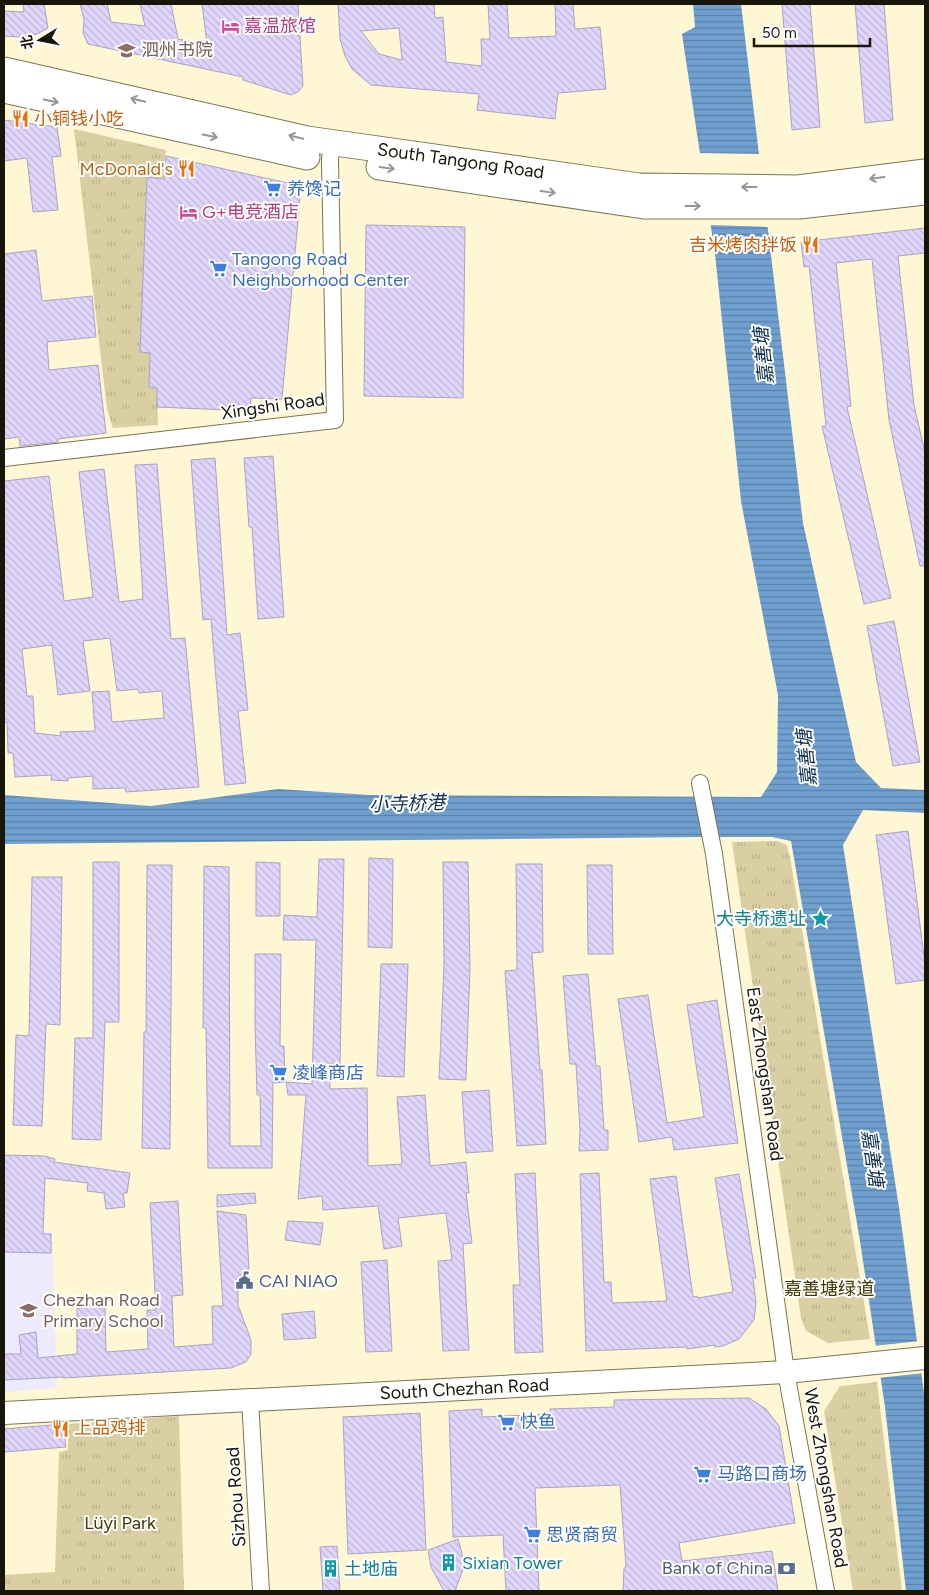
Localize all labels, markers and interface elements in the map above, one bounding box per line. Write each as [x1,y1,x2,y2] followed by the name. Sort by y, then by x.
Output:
[15,15,65,65] north arrow
[244,15,316,37] place label: 嘉温旅馆
[754,15,870,47] scale bar
[220,16,240,36] hotel icon: 嘉温旅馆
[762,24,797,42] text: 50 m
[18,34,37,51] text: 北
[141,39,213,61] place label: 泗州书院
[117,40,137,60] school or university icon: 泗州书院
[130,95,146,104] one-way arrow
[43,97,59,106] one-way arrow
[34,108,124,130] place label: 小铜钱小吃
[10,109,30,129] restaurant icon: 小铜钱小吃
[202,131,218,141] one-way arrow
[289,132,305,141] one-way arrow
[376,138,546,183] street label: South Tangong Road
[79,158,173,180] place label: McDonald's
[177,159,197,179] restaurant icon: McDonald's
[379,163,395,173] one-way arrow
[869,173,885,183] one-way arrow
[287,178,341,200] place label: 养馋记
[263,179,283,199] supermarket icon: 养馋记
[741,182,758,192] one-way arrow
[539,187,555,197] one-way arrow
[202,201,299,223] place label: G+电竞酒店
[684,201,700,211] one-way arrow
[178,202,198,222] hotel icon: G+电竞酒店
[689,234,797,256] place label: 吉米烤肉拌饭
[801,235,821,255] restaurant icon: 吉米烤肉拌饭
[232,248,409,291] place label: Tangong Road Neighborhood Center
[208,259,228,279] supermarket icon: Tangong Road Neighborhood Center
[749,323,778,386] water label: 嘉善塘
[220,388,326,424] street label: Xingshi Road
[792,725,821,788] water label: 嘉善塘
[369,791,448,816] water label: 小寺桥港
[716,908,806,930] place label: 大寺桥遗址
[810,909,830,929] place icon: 大寺桥遗址
[742,985,788,1163] street label: East Zhongshan Road
[292,1062,364,1084] place label: 凌峰商店
[268,1063,288,1083] supermarket icon: 凌峰商店
[857,1128,888,1191] water label: 嘉善塘
[259,1270,338,1292] place label: CAI NIAO
[235,1271,255,1291] public building icon: CAI NIAO
[784,1278,874,1300] park label: 嘉善塘绿道
[43,1289,164,1332] place label: Chezhan Road Primary School
[19,1300,39,1320] school or university icon: Chezhan Road Primary School
[379,1373,550,1404] street label: South Chezhan Road
[799,1386,853,1570] street label: West Zhongshan Road
[520,1411,556,1433] place label: 快鱼
[496,1412,516,1432] supermarket icon: 快鱼
[74,1417,146,1439] place label: 上品鸡排
[50,1418,70,1438] restaurant icon: 上品鸡排
[222,1446,250,1548] street label: Sizhou Road
[717,1463,807,1485] place label: 马路口商场
[693,1464,713,1484] supermarket icon: 马路口商场
[84,1512,156,1534] park label: Lüyi Park
[546,1524,618,1546] place label: 思贤商贸
[522,1525,542,1545] supermarket icon: 思贤商贸
[462,1552,562,1574] place label: Sixian Tower
[438,1553,458,1573] building icon: Sixian Tower
[662,1557,773,1579] place label: Bank of China
[344,1558,398,1580] place label: 土地庙
[777,1558,797,1578] bank icon: Bank of China
[320,1559,340,1579] building icon: 土地庙

